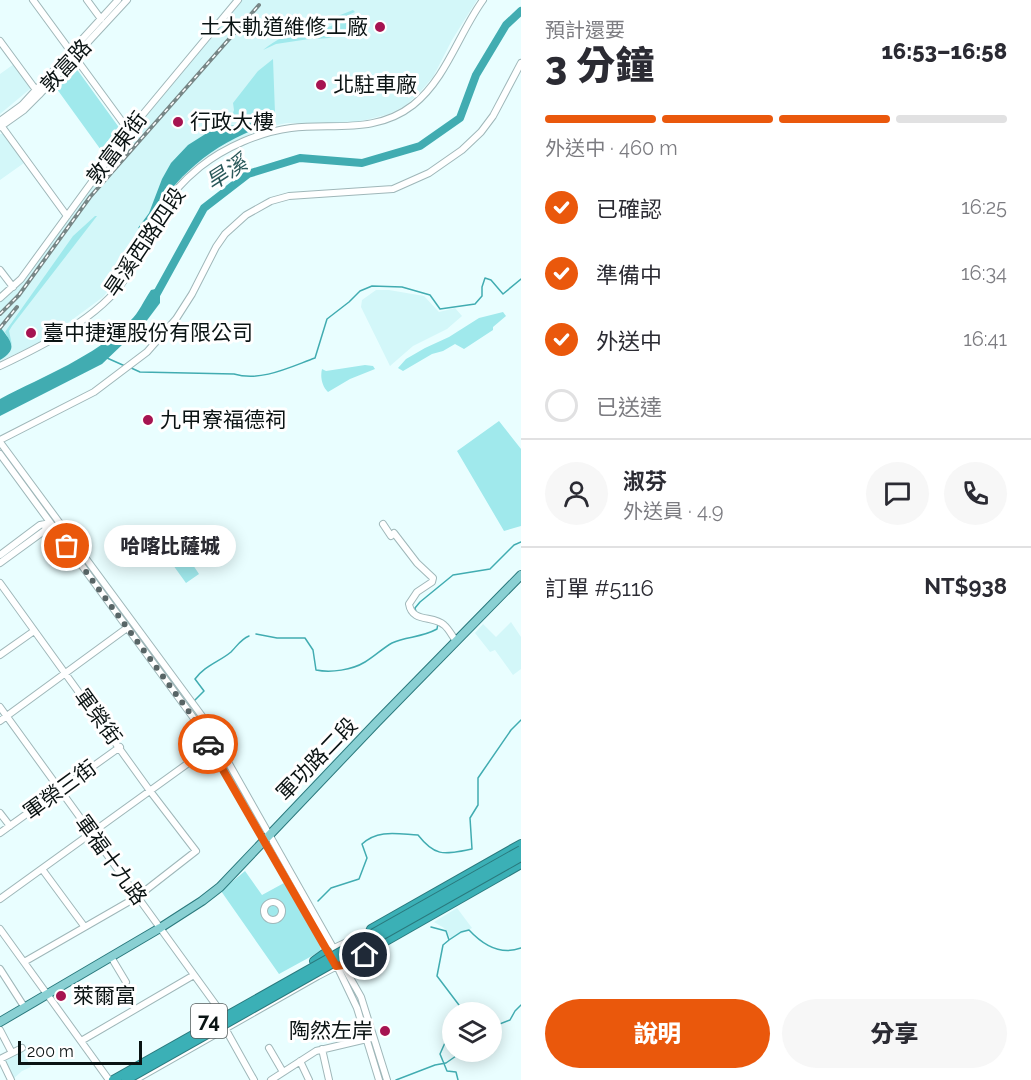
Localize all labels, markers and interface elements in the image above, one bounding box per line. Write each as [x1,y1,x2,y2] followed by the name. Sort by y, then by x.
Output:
[200,14,368,39] place label: 土木軌道維修工廠
[545,18,625,42] text: 預計還要
[373,20,387,34] marker: 土木軌道維修工廠
[35,34,96,97] street label: 敦富路
[881,38,1007,64] text: 16:53–16:58
[545,42,654,88] text: 3 分鐘
[333,72,417,97] place label: 北駐車廠
[314,78,328,92] marker: 北駐車廠
[81,107,152,189] street label: 敦富東街
[190,109,274,134] place label: 行政大樓
[171,115,185,129] marker: 行政大樓
[545,136,678,160] text: 外送中 · 460 m
[200,147,254,195] water label: 旱溪
[99,183,190,301] street label: 旱溪西路四段
[545,191,578,224] icon: check
[961,195,1007,219] text: 16:25
[596,196,662,222] text: 已確認
[545,257,578,290] icon: check
[961,261,1007,285] text: 16:34
[596,262,662,288] text: 準備中
[43,320,253,345] place label: 臺中捷運股份有限公司
[545,323,578,356] icon: check
[24,326,38,340] marker: 臺中捷運股份有限公司
[963,327,1007,351] text: 16:41
[596,328,662,354] text: 外送中
[596,394,662,420] text: 已送達
[160,407,286,432] place label: 九甲寮福德祠
[141,413,155,427] marker: 九甲寮福德祠
[545,462,608,525] button: person
[866,462,929,525] button: chat
[944,462,1007,525] button: phone
[623,468,667,494] text: 淑芬
[623,499,723,523] text: 外送員 · 4.9
[41,520,92,571] pin
[103,525,235,567] callout: 哈喀比薩城
[50,529,83,562] icon: bag
[120,534,220,558] text: 哈喀比薩城
[924,573,1007,599] text: NT$938
[545,575,654,601] text: 訂單 #5116
[70,684,127,750] street label: 軍榮街
[271,712,362,805] street label: 軍功路二段
[178,714,238,774] courier
[192,728,225,761] icon: car
[18,755,101,824] street label: 軍榮三街
[70,810,152,910] street label: 軍福十九路
[339,929,390,980] pin
[348,938,381,971] icon: home
[73,983,136,1008] place label: 萊爾富
[54,989,68,1003] marker: 萊爾富
[545,999,770,1068] button: 說明
[782,999,1007,1068] button: 分享
[442,1002,502,1062] map controls
[442,1002,502,1062] button: layers
[191,1004,227,1038] road number: 74
[289,1018,373,1043] place label: 陶然左岸
[378,1024,392,1038] marker: 陶然左岸
[18,1038,142,1066] scale bar
[27,1042,74,1061] text: 200 m

